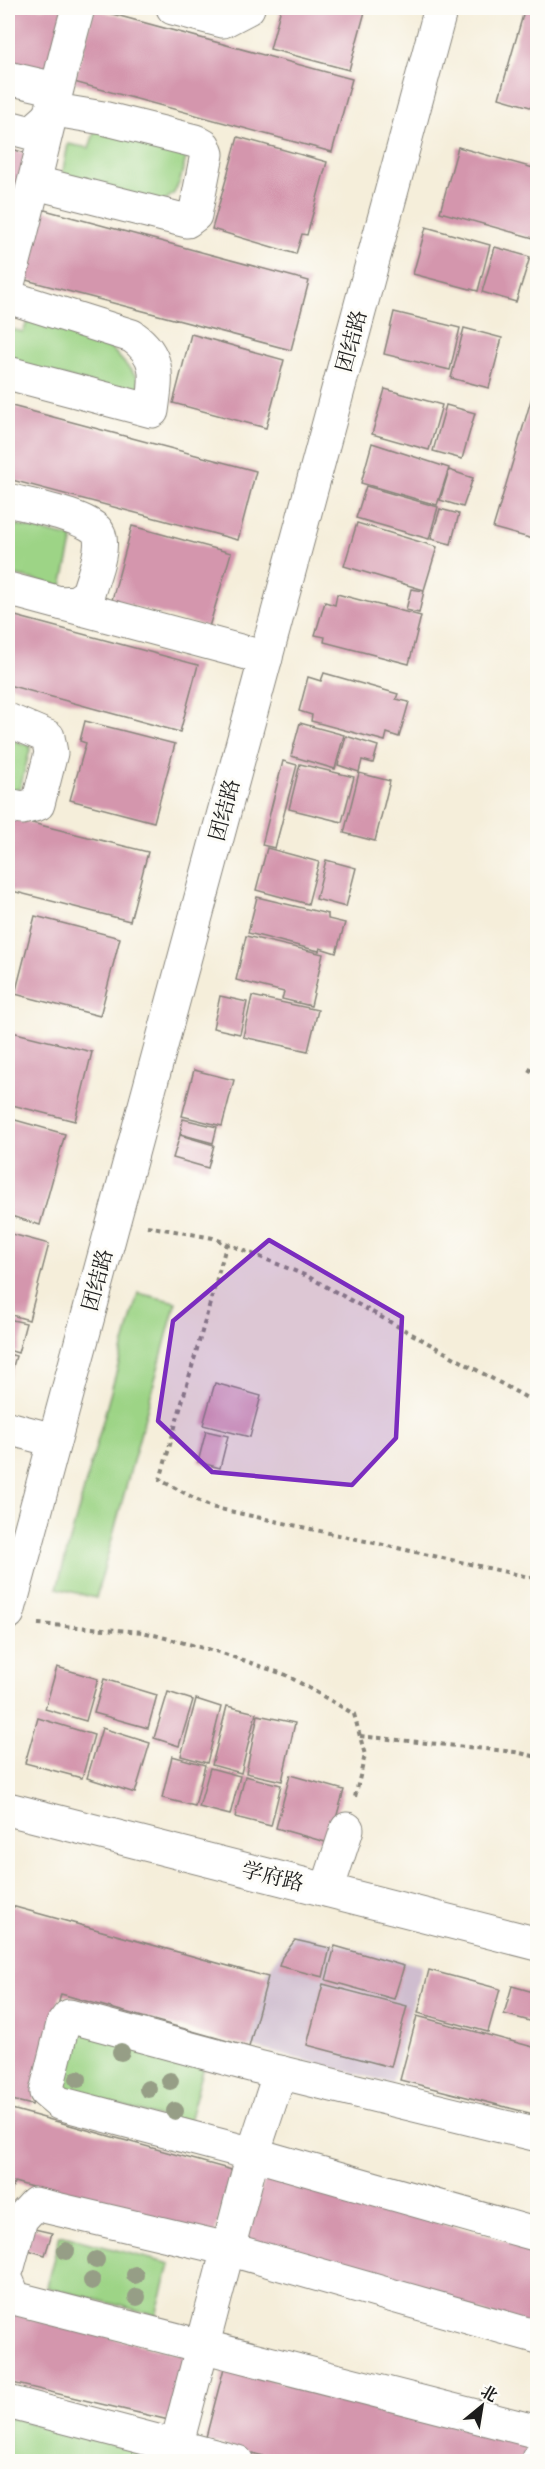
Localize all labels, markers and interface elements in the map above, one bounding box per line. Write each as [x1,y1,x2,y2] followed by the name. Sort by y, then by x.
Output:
[331,307,371,375] street label: 团结路
[204,776,244,844] street label: 团结路
[77,1246,117,1314] street label: 团结路
[239,1856,307,1896] street label: 学府路
[452,2376,512,2436] north arrow
[478,2380,501,2406] text: 北

